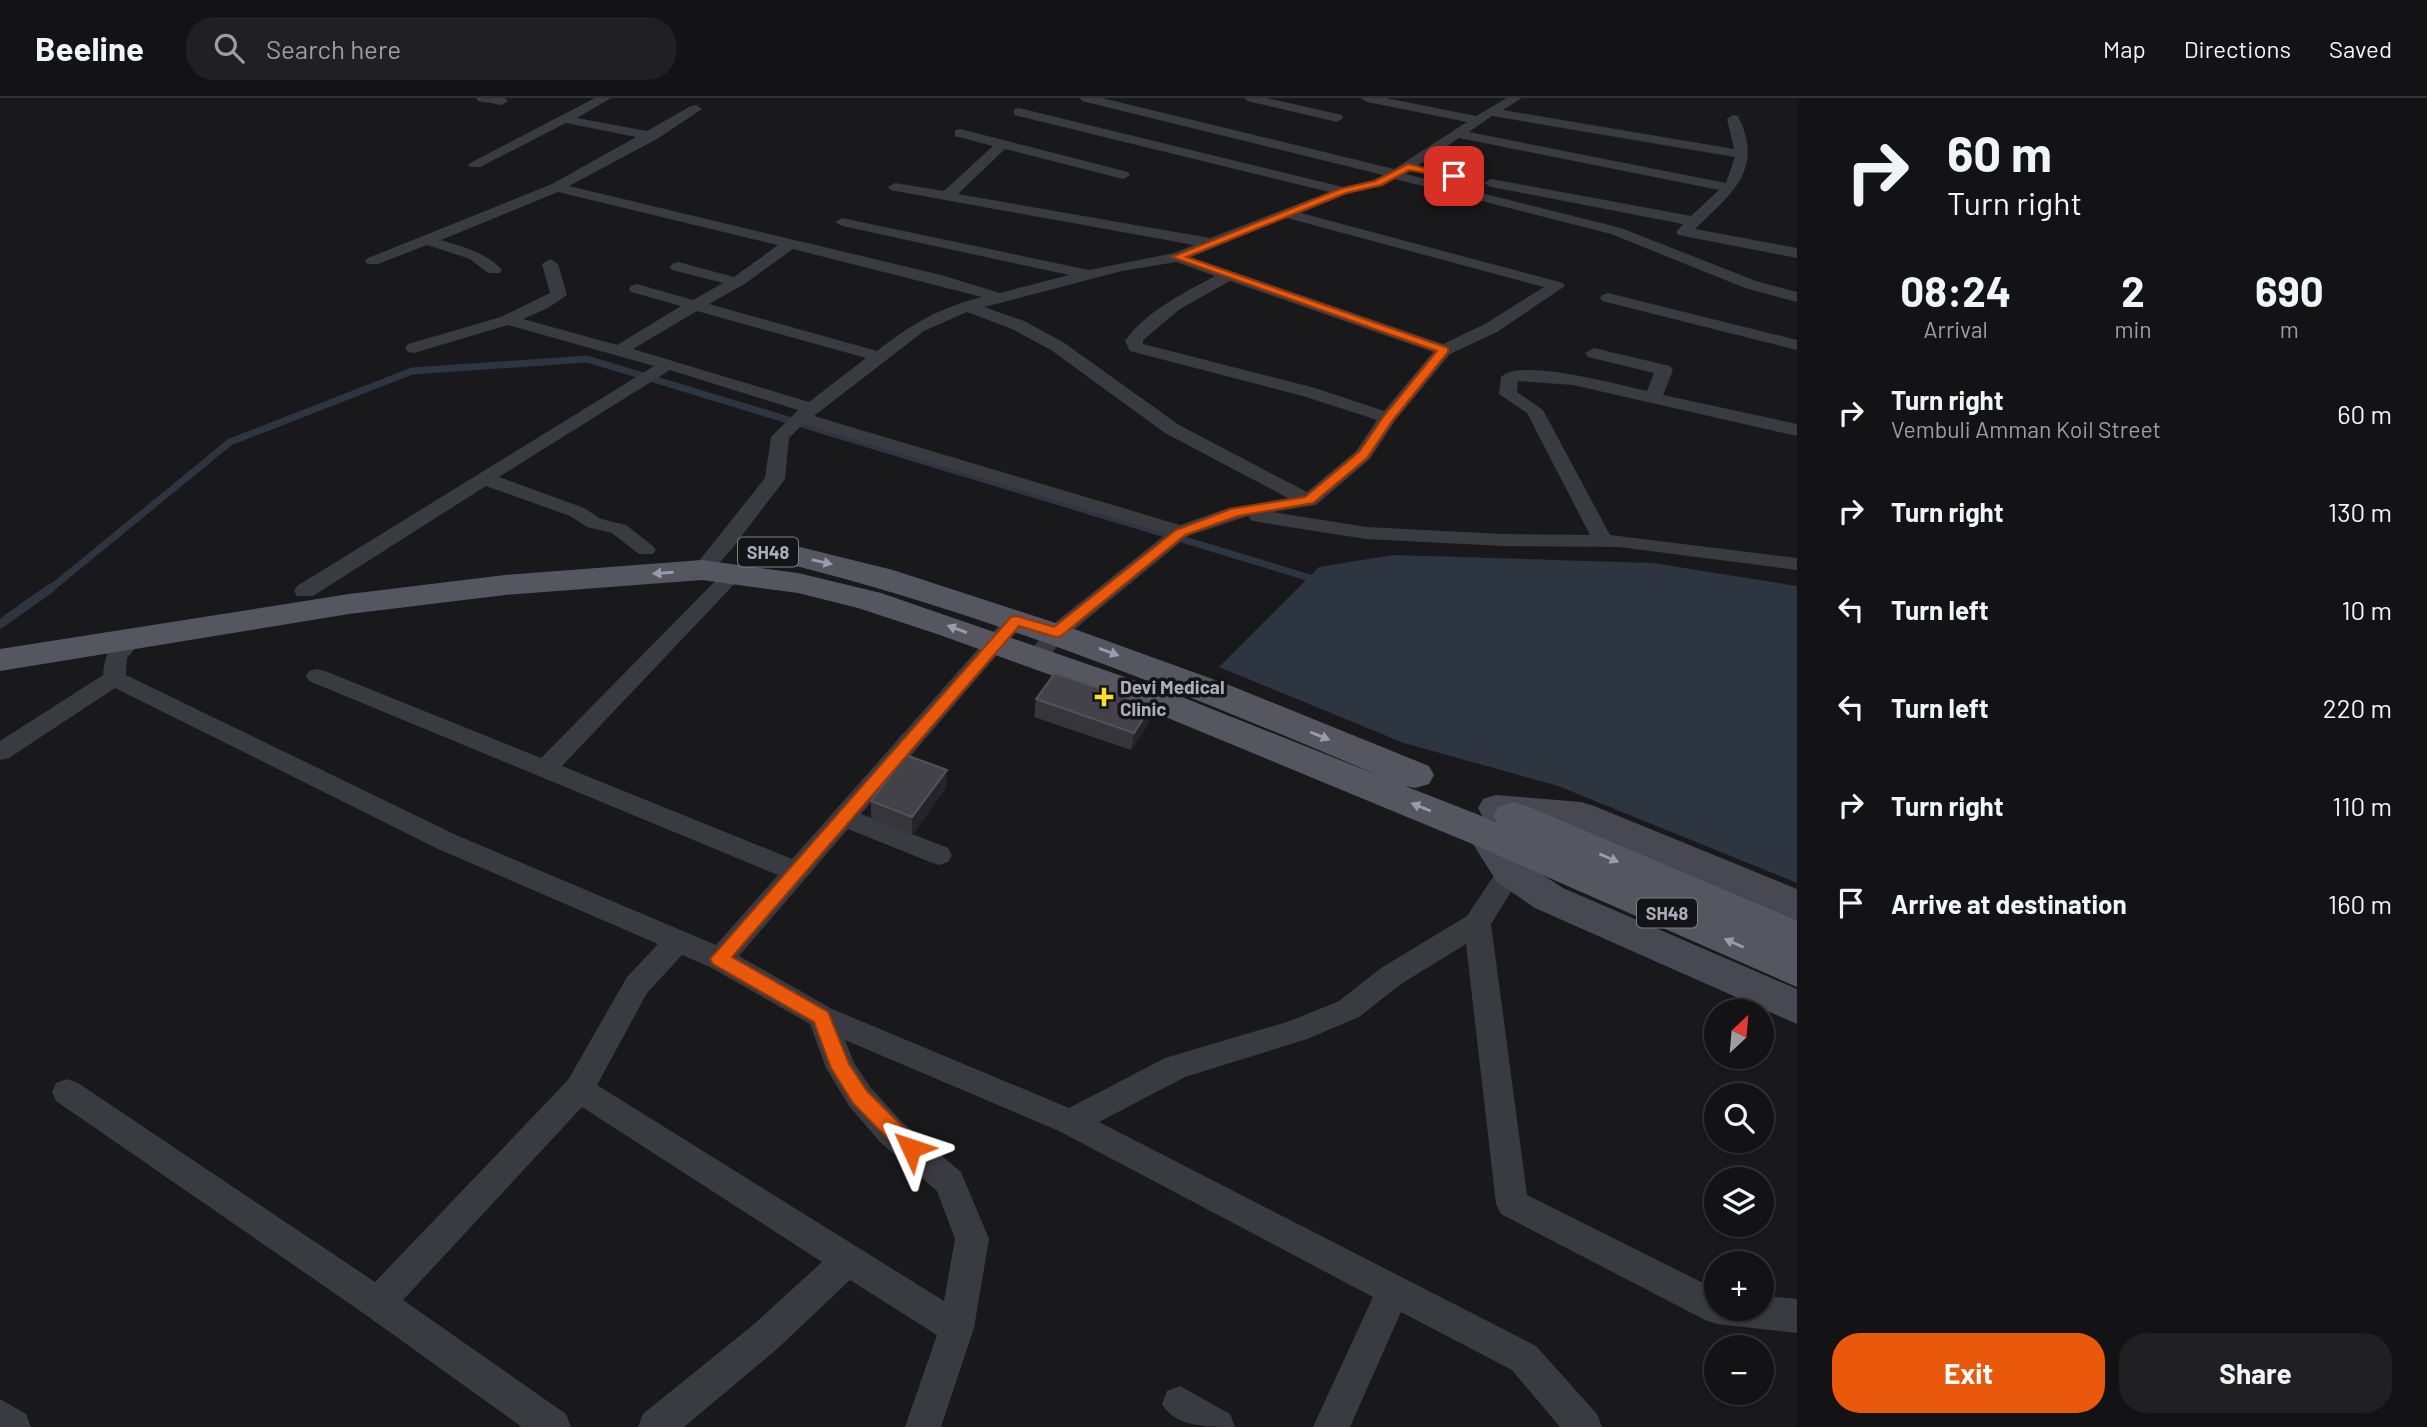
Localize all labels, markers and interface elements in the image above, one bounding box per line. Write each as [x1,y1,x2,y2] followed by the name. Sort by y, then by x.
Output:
[186,17,676,80] search box
[35,28,144,68] text: Beeline
[210,29,248,67] icon: search
[266,33,401,64] text: Search here
[2103,34,2146,63] text: Map
[2184,34,2291,63] text: Directions
[2329,34,2392,63] text: Saved
[1947,123,2052,182] text: 60 m
[1832,126,1923,217] icon: right
[1424,146,1484,206] pin
[1435,157,1473,195] icon: arrive
[1947,183,2082,221] text: Turn right
[1900,265,2011,315] text: 08:24
[2121,265,2145,315] text: 2
[2255,265,2324,315] text: 690
[1924,315,1988,343] text: Arrival
[2114,315,2152,343] text: min
[2280,315,2299,343] text: m
[1891,384,2004,415] text: Turn right
[1832,394,1870,432] icon: right
[2337,398,2392,429] text: 60 m
[1891,415,2161,443] text: Vembuli Amman Koil Street
[1832,492,1870,530] icon: right
[1891,496,2004,527] text: Turn right
[2328,496,2392,527] text: 130 m
[738,538,798,566] road number: SH48
[811,556,833,567] one-way arrow
[652,568,674,579] one-way arrow
[1832,590,1870,628] icon: left
[1891,594,1989,625] text: Turn left
[2342,594,2392,625] text: 10 m
[946,623,967,634] one-way arrow
[1098,647,1119,658] one-way arrow
[1120,675,1225,720] place label: Devi Medical Clinic
[1094,687,1114,707] marker: Devi Medical Clinic
[1832,688,1870,726] icon: left
[1891,692,1989,723] text: Turn left
[2323,692,2392,723] text: 220 m
[1310,731,1331,742] one-way arrow
[1832,786,1870,824] icon: right
[1891,790,2004,821] text: Turn right
[2332,790,2392,821] text: 110 m
[1410,801,1431,812] one-way arrow
[1599,853,1620,864] one-way arrow
[1832,884,1870,922] icon: arrive
[1891,888,2127,919] text: Arrive at destination
[2328,888,2392,919] text: 160 m
[1637,898,1697,928] road number: SH48
[1724,937,1745,948] one-way arrow
[1704,999,1774,1069] north arrow
[1704,999,1774,1405] map controls
[1704,1083,1774,1153] button: search
[874,1111,948,1185] position arrow
[1704,1167,1774,1237] button: layers
[1704,1251,1774,1321] button: +
[1832,1333,2105,1413] button: Exit
[2119,1333,2392,1413] button: Share
[1704,1335,1774,1405] button: −

